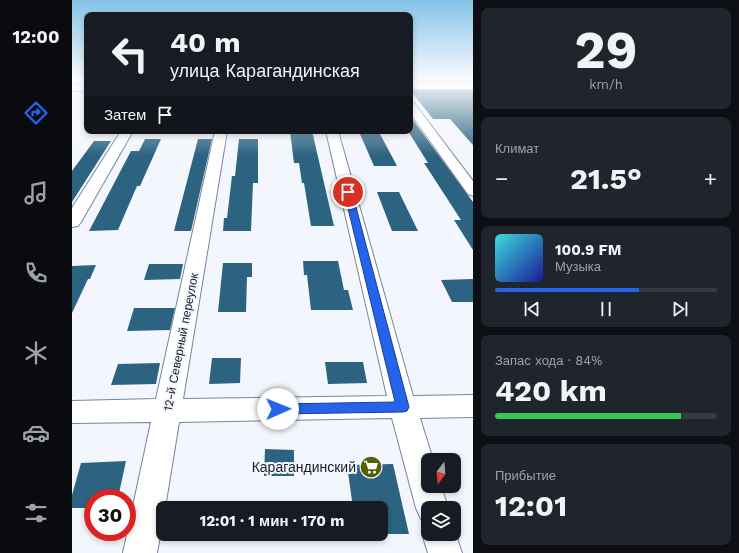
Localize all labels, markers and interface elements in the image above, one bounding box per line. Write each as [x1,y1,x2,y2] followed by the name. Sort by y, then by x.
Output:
[574,20,638,81] text: 29
[12,26,60,47] text: 12:00
[170,26,240,59] text: 40 m
[104,28,156,80] icon: left
[170,60,360,81] text: улица Карагандинская
[589,77,623,92] text: km/h
[22,99,50,127] icon: directions
[154,104,176,126] icon: arrive
[104,106,146,124] text: Затем
[495,141,539,156] text: Климат
[570,161,642,196] text: 21.5°
[495,166,508,191] text: −
[704,166,717,191] text: +
[331,175,365,209] pin
[22,179,50,207] icon: music
[337,181,359,203] icon: arrive
[555,241,621,259] text: 100.9 FM
[22,259,50,287] icon: phone
[555,259,601,274] text: Музыка
[161,271,201,412] street label: 12-й Северный переулок
[521,298,543,320] icon: previous
[595,298,617,320] icon: pause
[669,298,691,320] icon: next
[22,339,50,367] icon: climate
[495,353,602,368] text: Запас хода · 84%
[495,373,607,408] text: 420 km
[257,388,299,430] position arrow
[22,419,50,447] icon: car
[421,453,461,493] north arrow
[421,453,461,541] map controls
[358,454,384,480] supermarket icon: Карагандинский
[252,459,356,475] place label: Карагандинский
[495,468,556,483] text: Прибытие
[495,488,567,523] text: 12:01
[84,489,136,541] speed limit sign: 30
[22,499,50,527] icon: filters
[421,501,461,541] button: layers
[200,512,344,530] text: 12:01 · 1 мин · 170 m

